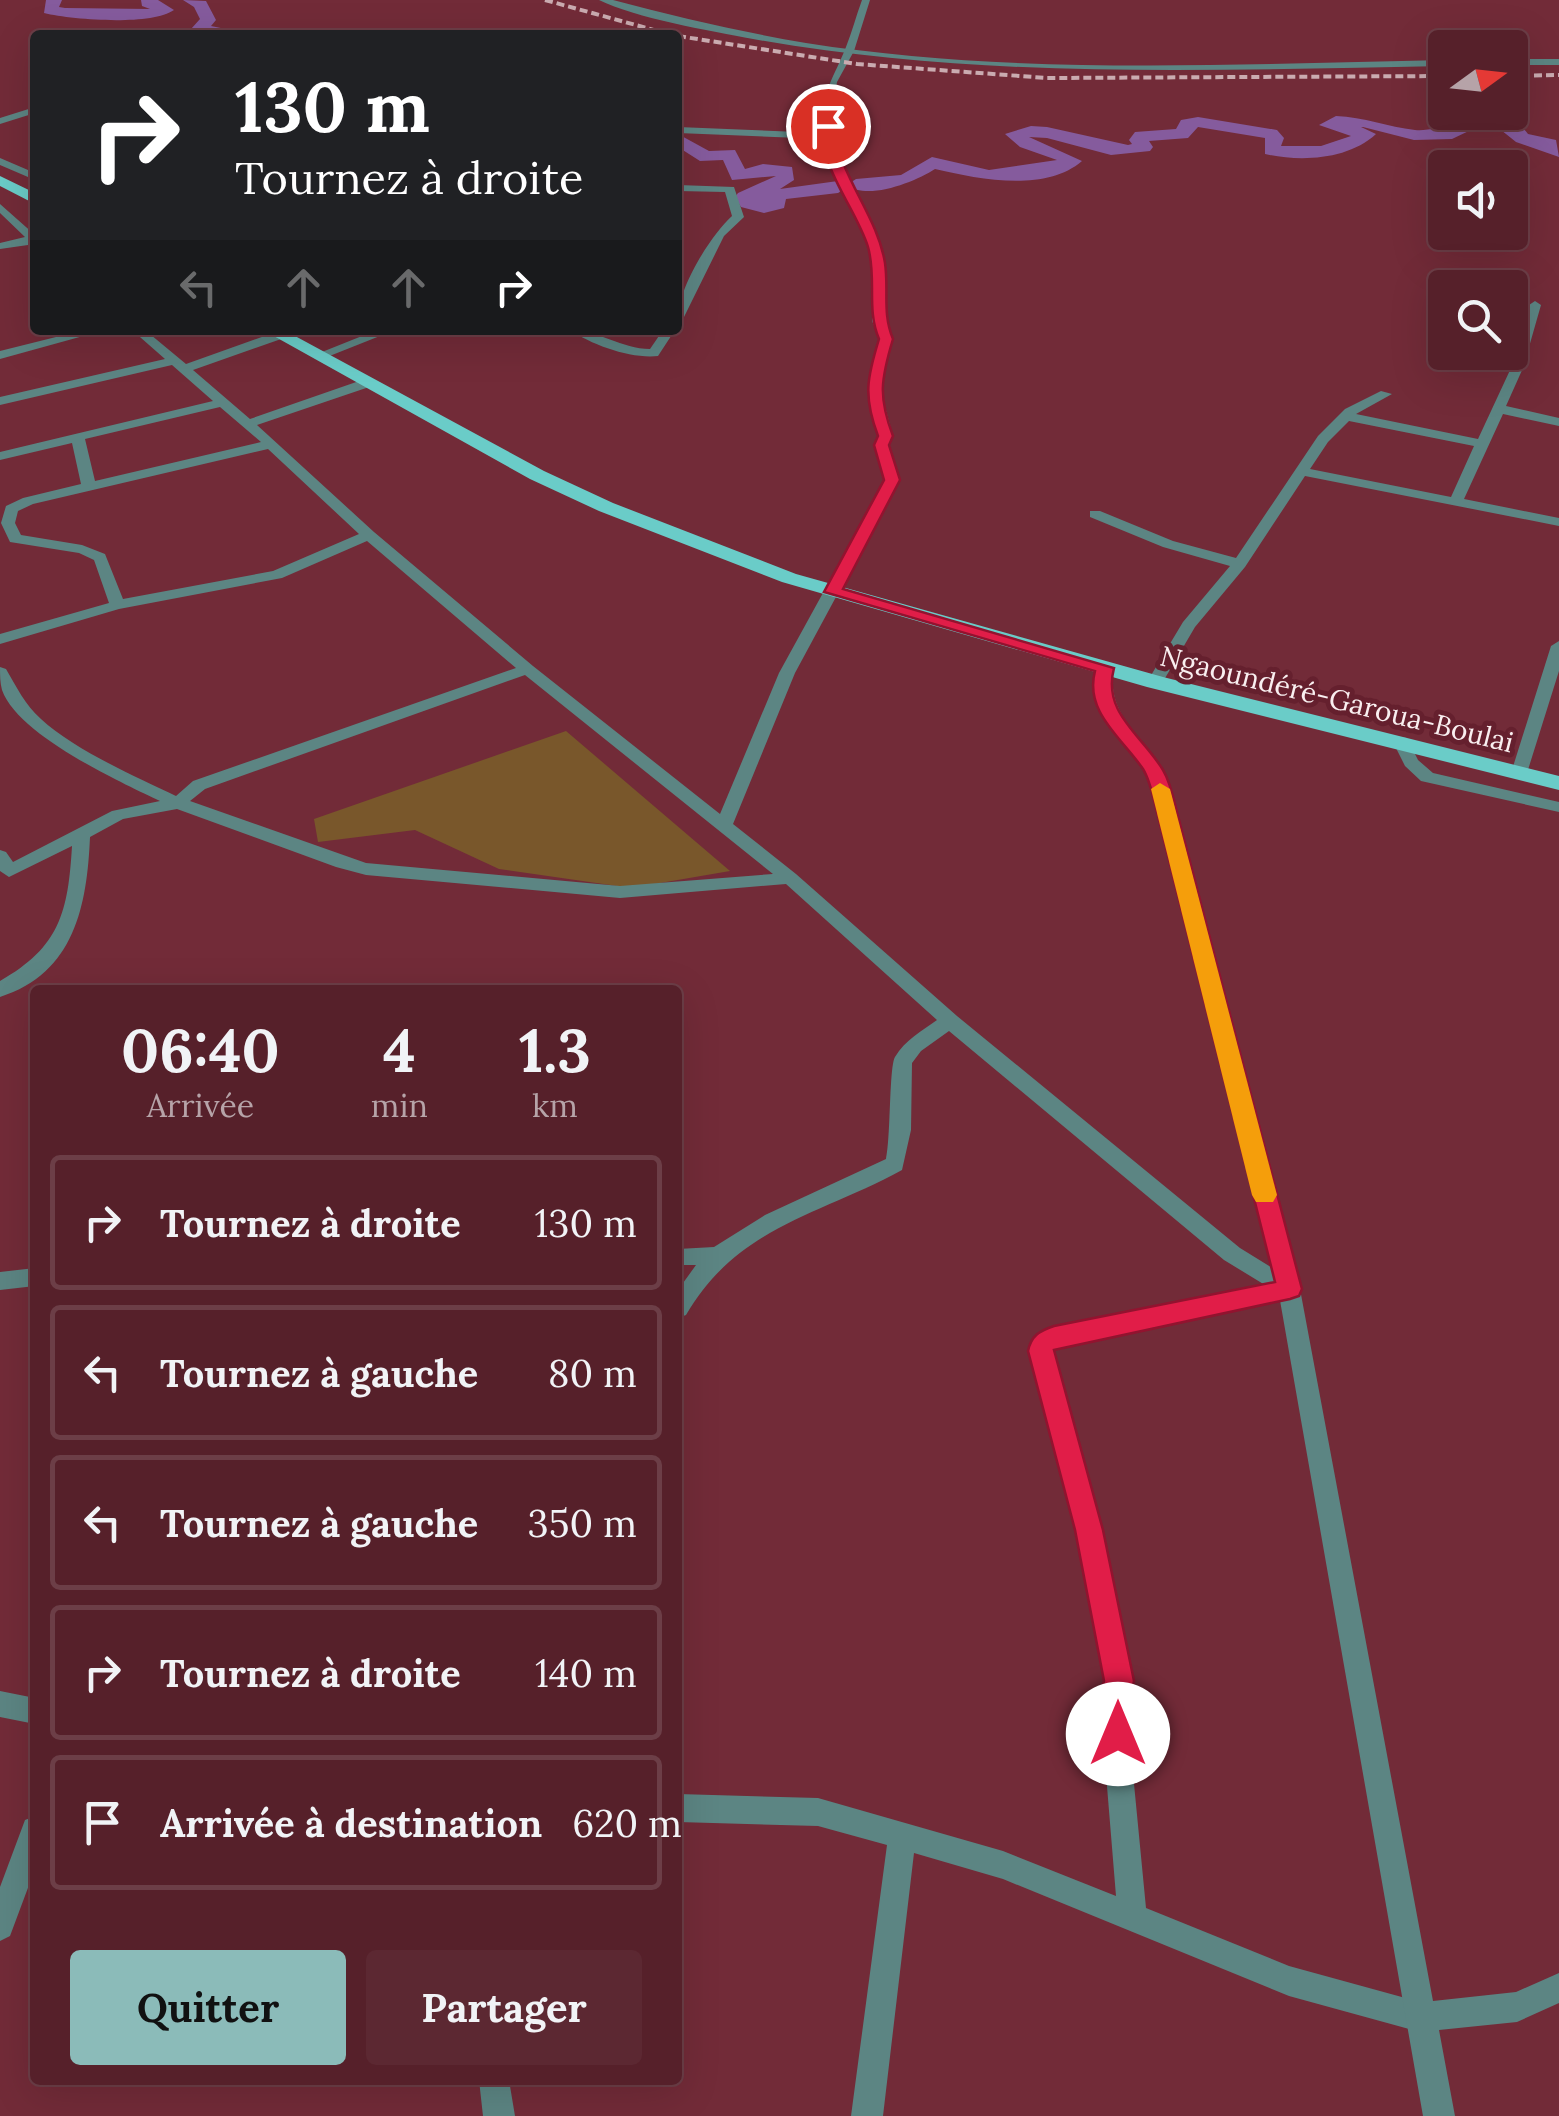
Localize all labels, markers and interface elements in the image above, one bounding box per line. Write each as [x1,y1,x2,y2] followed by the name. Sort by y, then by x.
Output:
[1428,30,1528,130] north arrow
[1428,30,1528,370] map controls
[235,62,430,151] text: 130 m
[70,70,200,200] icon: right
[786,84,871,169] pin
[801,99,856,154] icon: arrive
[235,149,583,206] text: Tournez à droite
[1428,150,1528,250] button: sound
[171,260,226,315] icon: left
[276,260,331,315] icon: ahead
[381,260,436,315] icon: ahead
[486,260,541,315] icon: right
[1428,270,1528,370] button: search
[1157,638,1517,760] street label: Ngaoundéré-Garoua-Boulai
[121,1012,280,1088] text: 06:40
[383,1012,416,1088] text: 4
[519,1012,591,1088] text: 1.3
[147,1085,254,1126] text: Arrivée
[371,1085,428,1126] text: min
[532,1085,578,1126] text: km
[75,1195,130,1250] icon: right
[160,1199,461,1247] text: Tournez à droite
[534,1199,637,1247] text: 130 m
[75,1345,130,1400] icon: left
[160,1349,478,1397] text: Tournez à gauche
[548,1349,637,1397] text: 80 m
[75,1495,130,1550] icon: left
[160,1499,478,1547] text: Tournez à gauche
[528,1499,637,1547] text: 350 m
[75,1645,130,1700] icon: right
[160,1649,461,1697] text: Tournez à droite
[535,1649,637,1697] text: 140 m
[1066,1682,1170,1786] position arrow
[75,1795,130,1850] icon: arrive
[160,1799,542,1847] text: Arrivée à destination
[572,1799,682,1847] text: 620 m
[70,1950,346,2065] button: Quitter
[366,1950,642,2065] button: Partager

